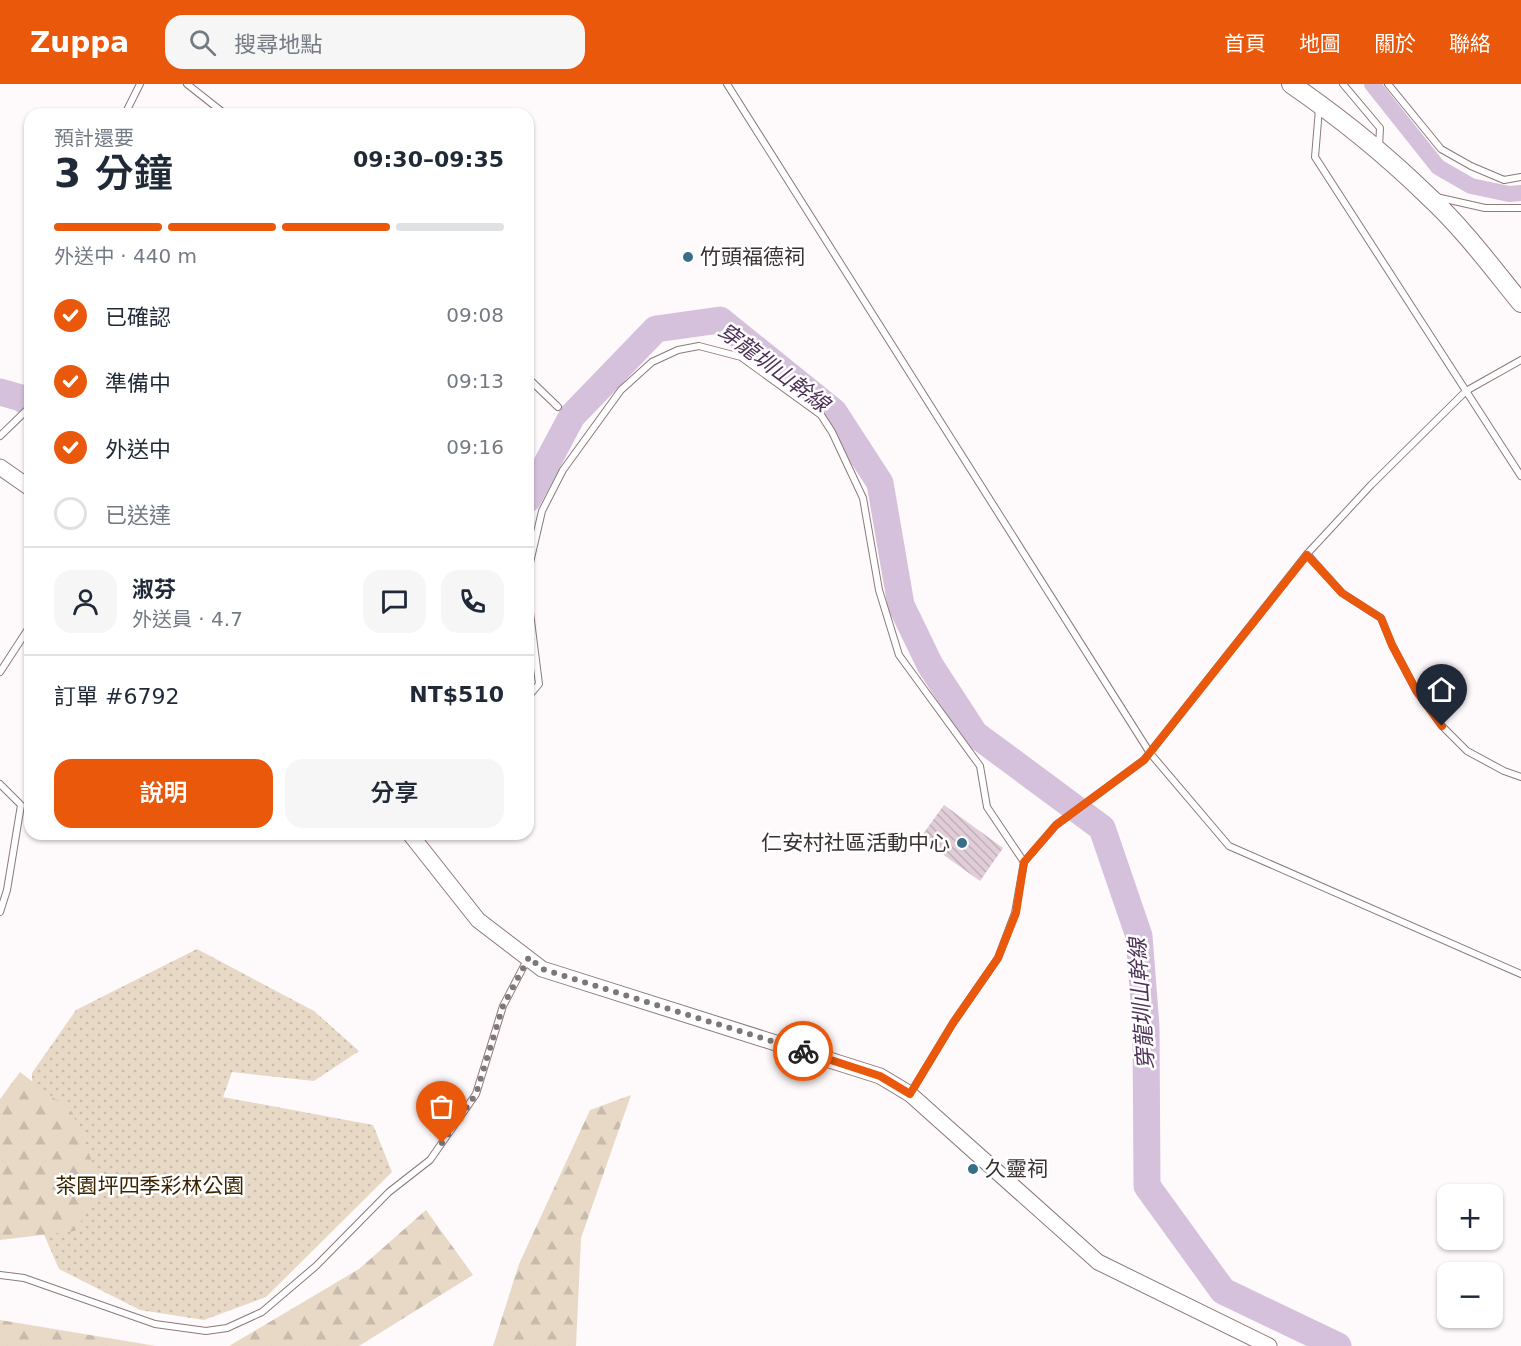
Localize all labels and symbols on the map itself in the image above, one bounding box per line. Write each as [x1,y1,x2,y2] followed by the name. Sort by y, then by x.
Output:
[700,245,805,269] place label: 竹頭福德祠
[681,250,695,264] marker: 竹頭福德祠
[713,318,836,419] water label: 穿龍圳山幹線
[1416,664,1467,726] pin
[761,831,950,855] place label: 仁安村社區活動中心
[955,836,969,850] marker: 仁安村社區活動中心
[1124,934,1159,1071] water label: 穿龍圳山幹線
[773,1021,833,1081] courier
[416,1081,467,1143] pin
[985,1157,1048,1181] place label: 久靈祠
[966,1162,980,1176] marker: 久靈祠
[56,1174,245,1198] park label: 茶園坪四季彩林公園

